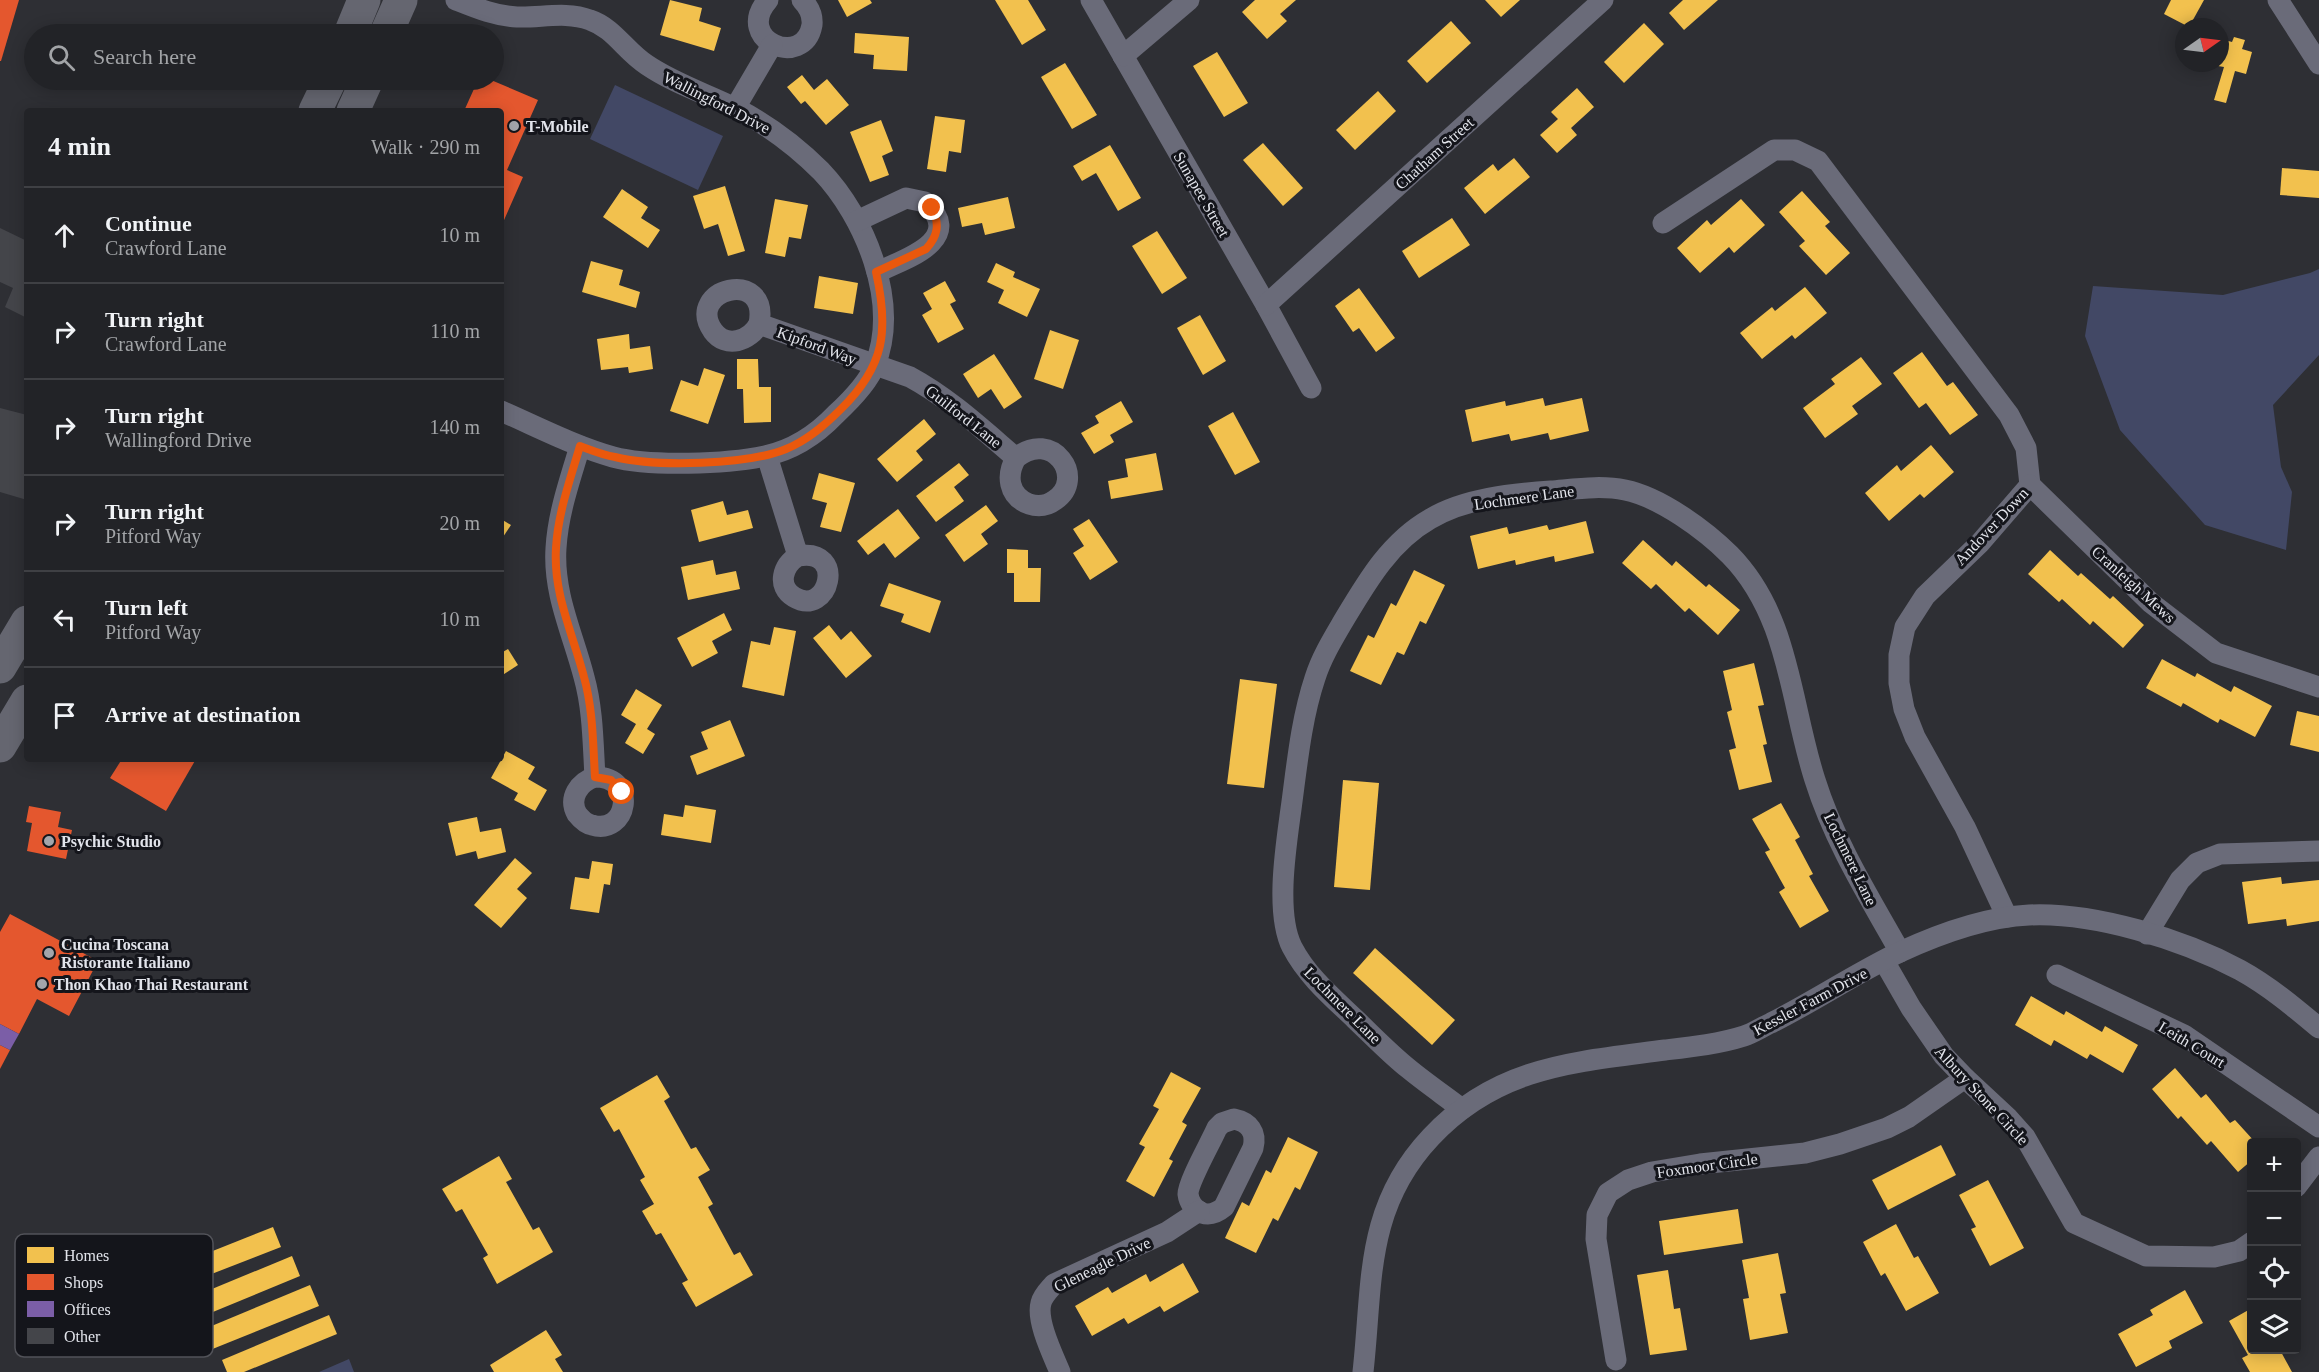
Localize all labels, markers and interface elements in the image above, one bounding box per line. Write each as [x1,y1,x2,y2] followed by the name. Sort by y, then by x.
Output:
[2175,18,2229,72] north arrow
[24,24,504,90] search box
[45,41,78,74] icon: search
[93,44,196,69] text: Search here
[660,68,773,138] street label: Wallingford Drive
[1392,114,1477,193] street label: Chatham Street
[526,118,589,135] place label: T-Mobile
[507,119,521,133] marker: T-Mobile
[48,132,111,161] text: 4 min
[371,136,480,158] text: Walk · 290 m
[1169,149,1233,241] street label: Sunapee Street
[918,194,944,220] route end
[105,211,192,236] text: Continue
[48,219,81,252] icon: ahead
[439,224,480,246] text: 10 m
[105,237,227,259] text: Crawford Lane
[105,307,204,332] text: Turn right
[48,315,81,348] icon: right
[430,320,480,342] text: 110 m
[774,323,859,369] street label: Kipford Way
[105,333,227,355] text: Crawford Lane
[923,382,1005,451] street label: Guilford Lane
[105,403,204,428] text: Turn right
[48,411,81,444] icon: right
[429,416,480,438] text: 140 m
[105,429,252,451] text: Wallingford Drive
[1473,482,1575,513] street label: Lochmere Lane
[1951,484,2031,568] street label: Andover Down
[105,499,204,524] text: Turn right
[48,507,81,540] icon: right
[439,512,480,534] text: 20 m
[105,525,201,547] text: Pitford Way
[2088,543,2179,627] street label: Cranleigh Mews
[105,595,188,620] text: Turn left
[48,603,81,636] icon: left
[439,608,480,630] text: 10 m
[105,621,201,643] text: Pitford Way
[48,699,81,732] icon: arrive
[105,702,301,727] text: Arrive at destination
[608,778,634,804] route start
[1821,810,1880,908] street label: Lochmere Lane
[61,833,161,851] place label: Psychic Studio
[42,834,56,848] marker: Psychic Studio
[61,936,190,971] place label: Cucina Toscana Ristorante Italiano
[42,946,56,960] marker: Cucina Toscana Ristorante Italiano
[1301,964,1384,1047] street label: Lochmere Lane
[1751,964,1870,1039] street label: Kessler Farm Drive
[54,976,249,993] place label: Thon Khao Thai Restaurant
[35,977,49,991] marker: Thon Khao Thai Restaurant
[2156,1018,2228,1071] street label: Leith Court
[1931,1042,2032,1149] street label: Albury Stone Circle
[2247,1138,2301,1354] map controls
[2247,1138,2301,1192] button: +
[1655,1150,1759,1181] street label: Foxmoor Circle
[2247,1192,2301,1246] button: −
[15,1234,213,1357] legend
[1051,1234,1154,1296] street label: Gleneagle Drive
[2247,1246,2301,1300] button: locate
[64,1247,109,1264] text: Homes
[64,1274,103,1292] text: Shops
[2247,1300,2301,1354] button: layers
[64,1301,111,1318] text: Offices
[64,1328,101,1345] text: Other

